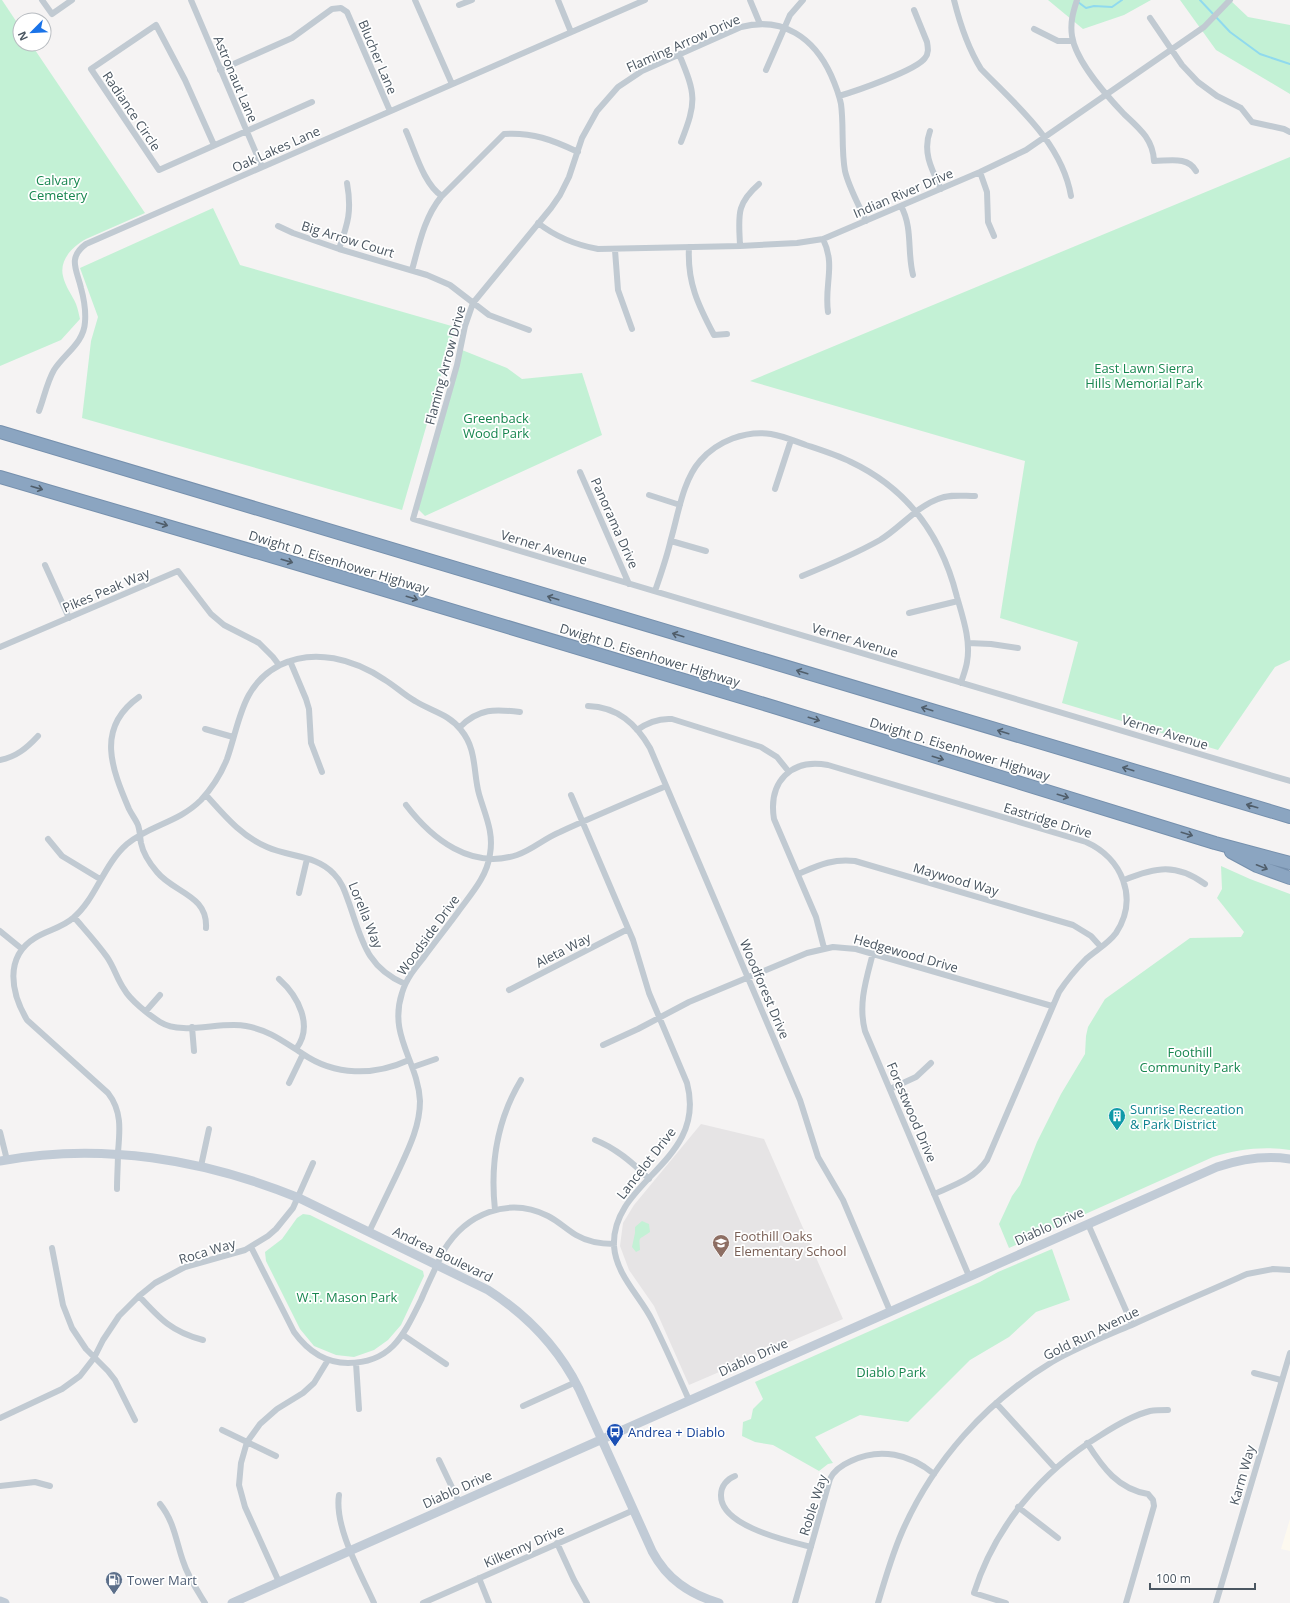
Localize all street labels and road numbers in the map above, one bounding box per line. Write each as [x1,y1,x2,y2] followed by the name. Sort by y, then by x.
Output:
[623,10,743,76] street label: Flaming Arrow Drive
[354,17,402,97] street label: Blucher Lane
[210,33,262,125] street label: Astronaut Lane
[99,68,165,154] street label: Radiance Circle
[229,122,323,176] street label: Oak Lakes Lane
[850,164,956,222] street label: Indian River Drive
[299,216,397,262] street label: Big Arrow Court
[420,303,470,427] street label: Flaming Arrow Drive
[587,475,643,571] street label: Panorama Drive
[499,525,589,569] street label: Verner Avenue
[247,526,432,598] street label: Dwight D. Eisenhower Highway
[60,563,153,616] street label: Pikes Peak Way
[810,618,900,662] street label: Verner Avenue
[558,619,743,691] street label: Dwight D. Eisenhower Highway
[1120,710,1210,754] street label: Verner Avenue
[868,713,1053,785] street label: Dwight D. Eisenhower Highway
[1002,798,1094,842] street label: Eastridge Drive
[911,858,1001,900] street label: Maywood Way
[345,879,388,951] street label: Lorella Way
[393,891,463,979] street label: Woodside Drive
[532,928,594,972] street label: Aleta Way
[852,929,960,977] street label: Hedgewood Drive
[736,936,794,1042] street label: Woodforest Drive
[883,1059,941,1165] street label: Forestwood Drive
[612,1123,680,1203] street label: Lancelot Drive
[1011,1203,1087,1249] street label: Diablo Drive
[390,1222,496,1286] street label: Andrea Boulevard
[176,1234,238,1268] street label: Roca Way
[1040,1302,1142,1364] street label: Gold Run Avenue
[715,1334,791,1380] street label: Diablo Drive
[1225,1442,1259,1507] street label: Karm Way
[419,1466,495,1512] street label: Diablo Drive
[795,1472,832,1538] street label: Roble Way
[481,1520,567,1572] street label: Kilkenny Drive

